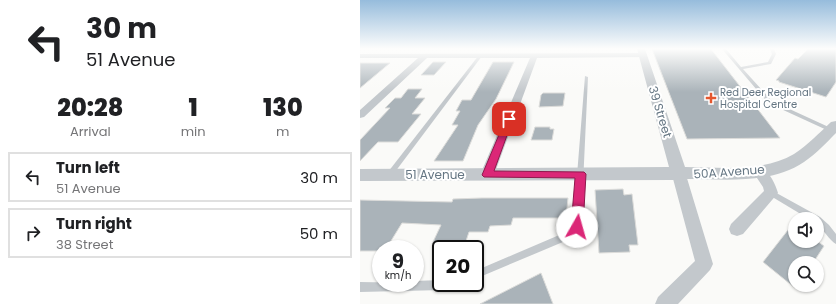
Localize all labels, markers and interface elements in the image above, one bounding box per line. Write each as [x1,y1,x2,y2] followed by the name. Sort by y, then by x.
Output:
[86,9,157,48] text: 30 m
[20,16,72,68] icon: left
[86,47,175,72] text: 51 Avenue
[645,84,676,140] street label: 39 Street
[720,85,811,112] place label: Red Deer Regional Hospital Centre
[57,91,123,124] text: 20:28
[189,91,198,124] text: 1
[263,91,303,124] text: 130
[705,92,717,104] marker: Red Deer Regional Hospital Centre
[492,102,526,136] pin
[498,108,520,130] icon: arrive
[70,122,111,141] text: Arrival
[181,122,206,141] text: min
[276,122,290,141] text: m
[56,157,120,178] text: Turn left
[693,161,765,182] street label: 50A Avenue
[22,166,44,188] icon: left
[405,166,465,183] street label: 51 Avenue
[300,167,338,188] text: 30 m
[56,179,121,198] text: 51 Avenue
[556,206,598,248] position arrow
[788,212,824,292] map controls
[788,212,824,248] button: sound
[56,213,132,234] text: Turn right
[22,222,44,244] icon: right
[300,223,338,244] text: 50 m
[56,235,113,254] text: 38 Street
[432,240,484,292] speed limit sign: 20
[392,247,404,275] text: 9
[788,256,824,292] button: search
[385,268,411,283] text: km/h

